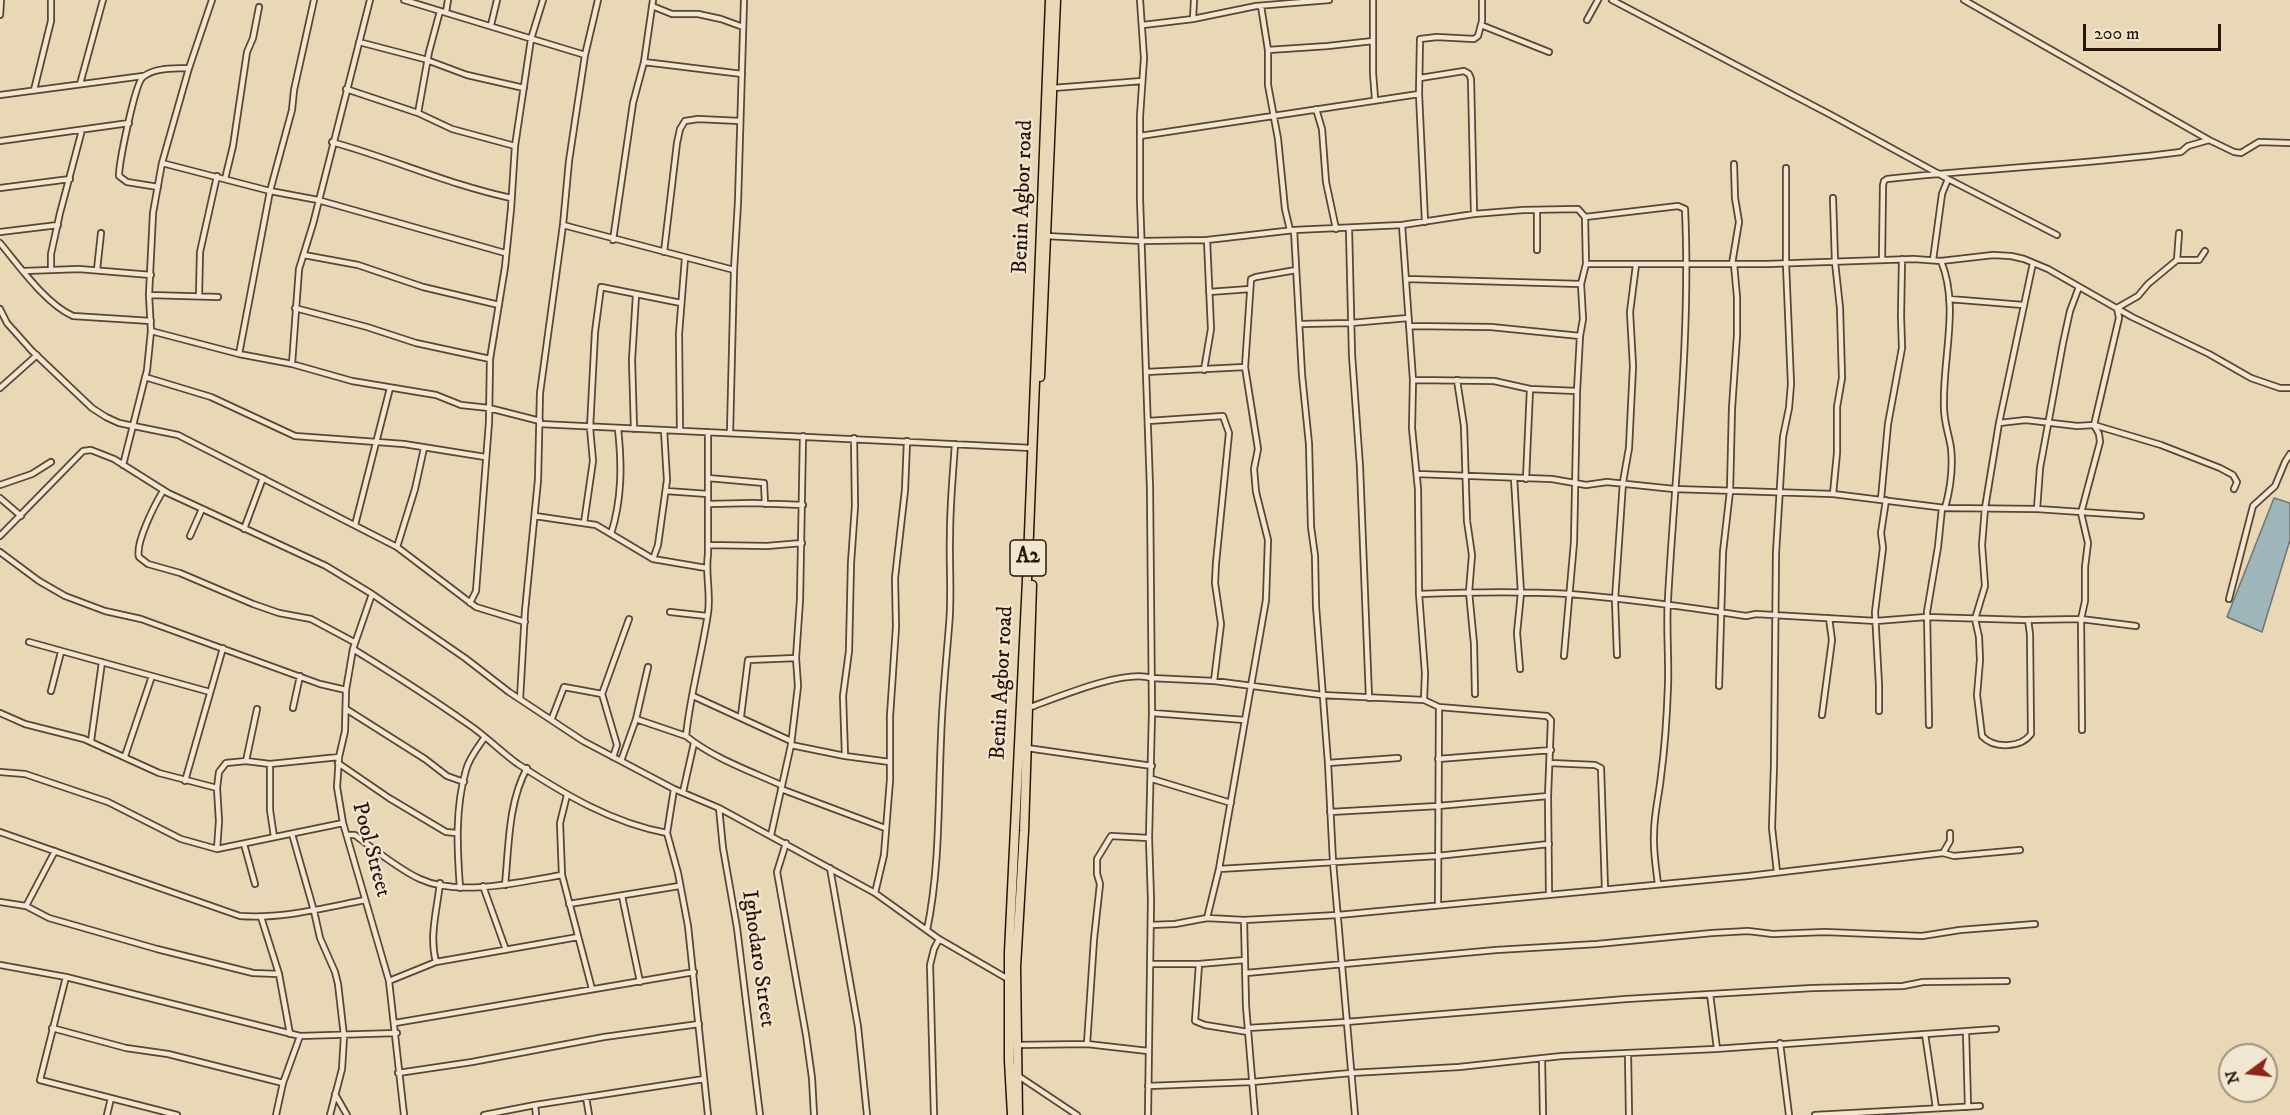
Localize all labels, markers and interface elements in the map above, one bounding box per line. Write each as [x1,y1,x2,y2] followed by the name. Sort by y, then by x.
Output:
[2086,12,2224,50] scale bar
[2094,23,2140,45] text: 200 m
[1008,120,1040,274] street label: Benin Agbor road
[1010,540,1046,576] road number: A2
[986,605,1020,761] street label: Benin Agbor road
[345,800,395,900] street label: Pool Street
[734,889,780,1029] street label: Ighodaro Street
[2218,1043,2278,1103] north arrow
[2221,1068,2244,1086] text: N

